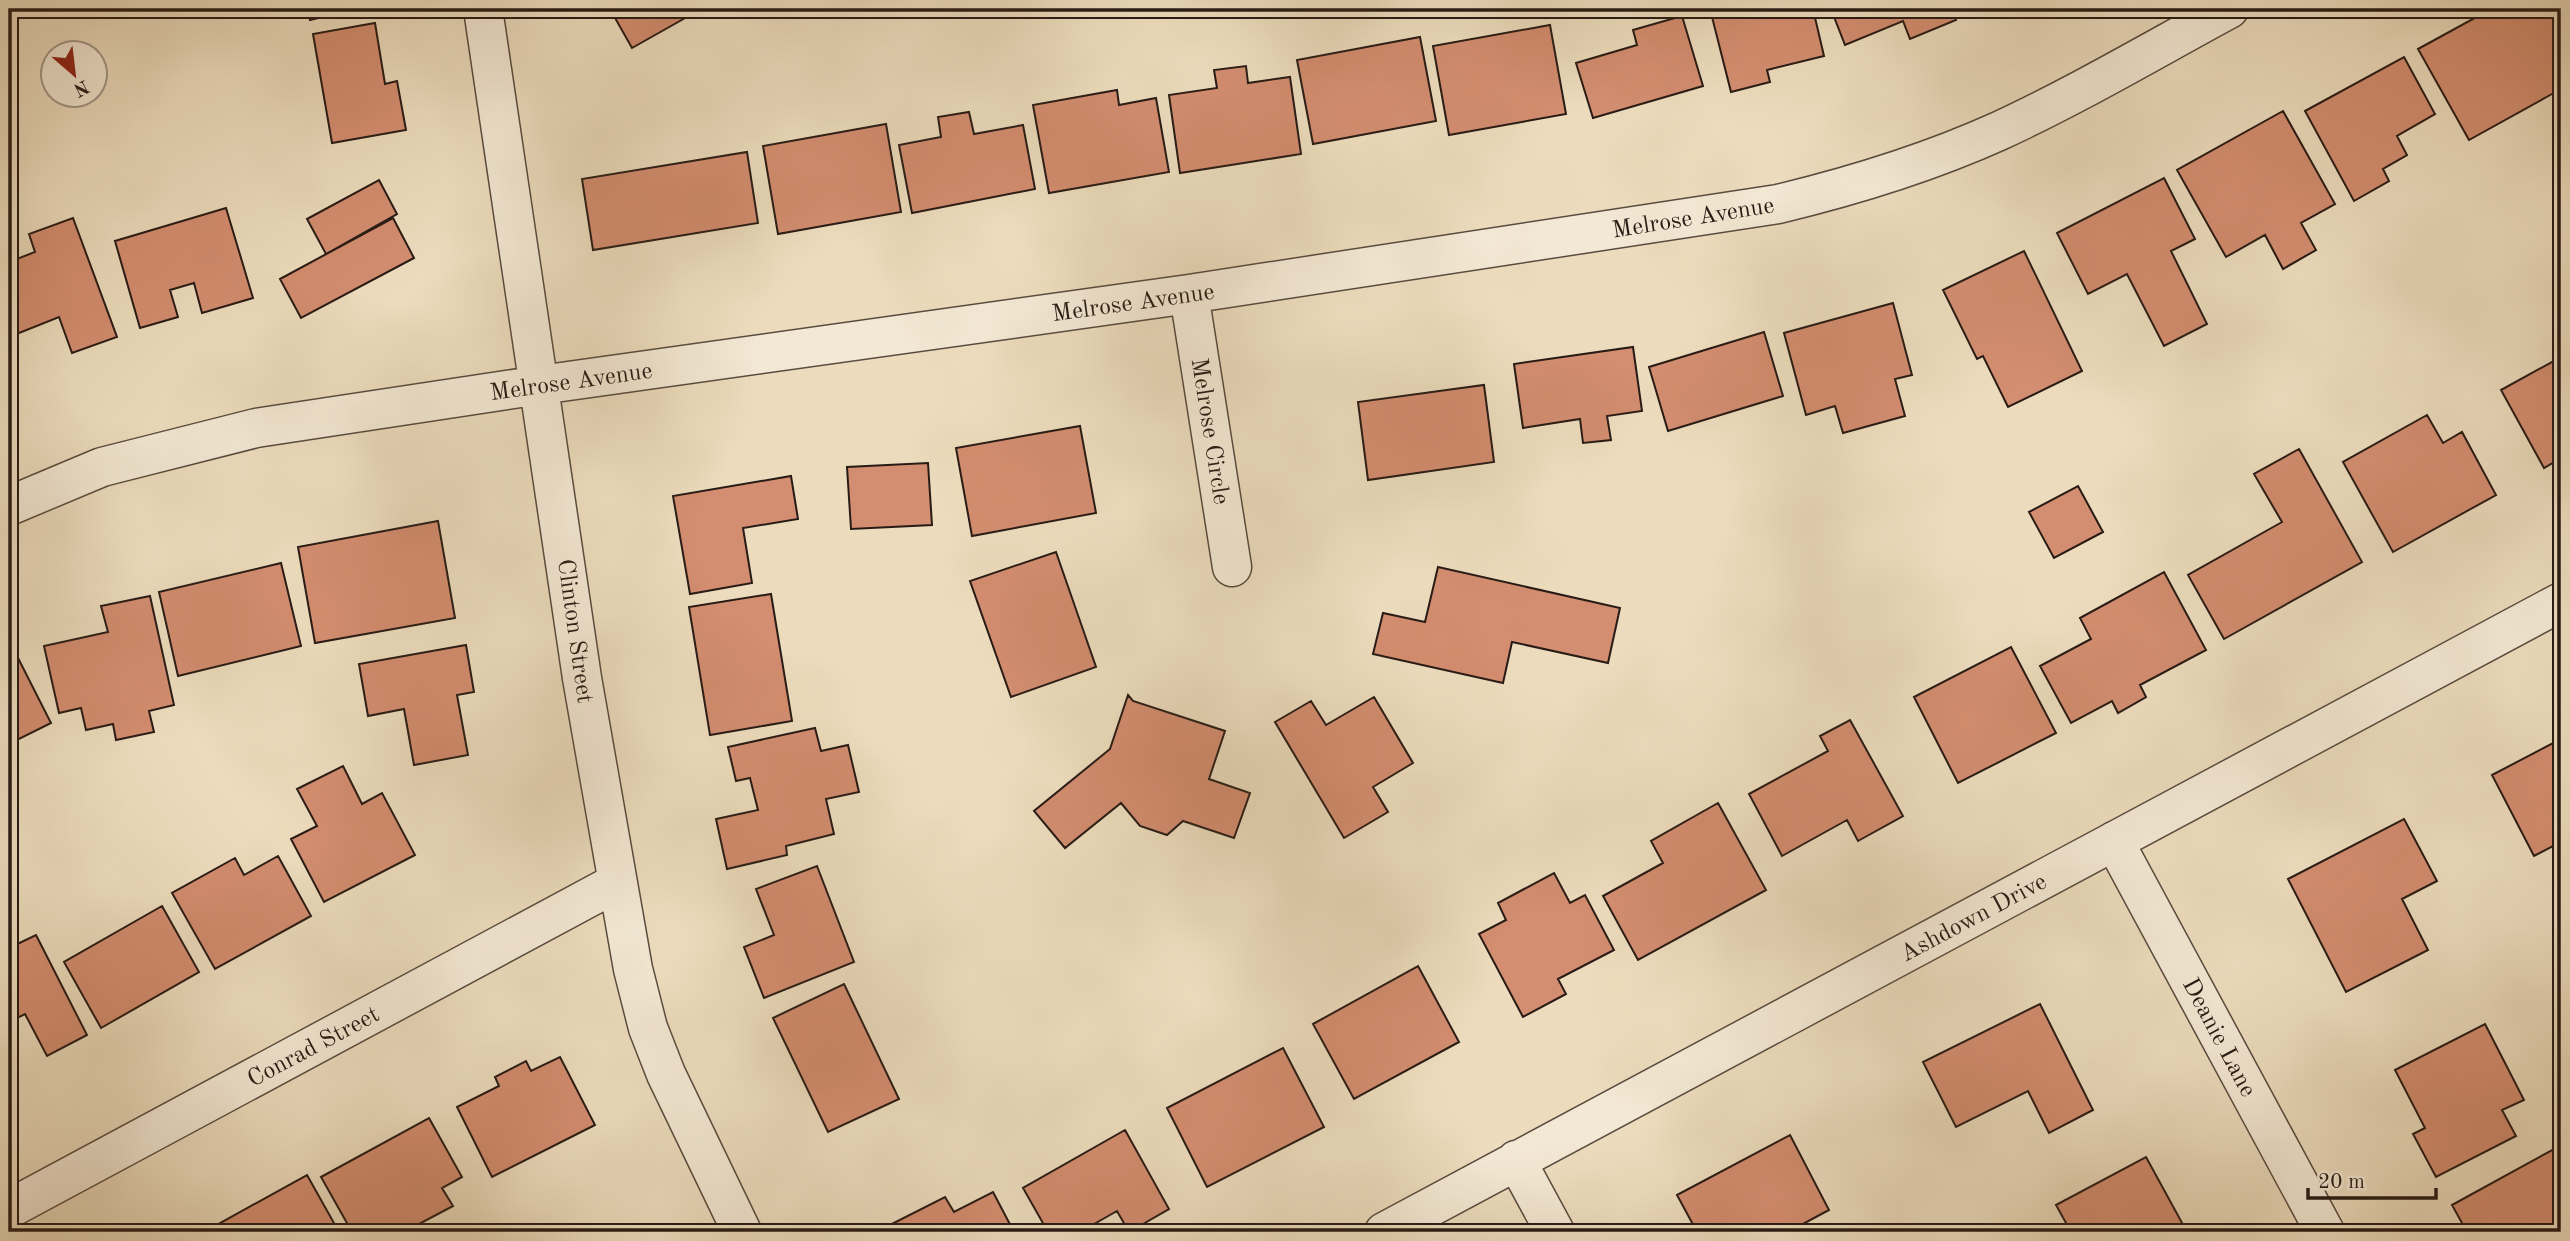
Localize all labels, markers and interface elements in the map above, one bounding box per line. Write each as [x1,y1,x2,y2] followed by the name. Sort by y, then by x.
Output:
[38,38,108,108] north arrow
[70,75,92,99] text: N
[1611,194,1776,244] street label: Melrose Avenue
[1051,281,1216,327] street label: Melrose Avenue
[1186,356,1232,506] street label: Melrose Circle
[489,360,654,406] street label: Melrose Avenue
[552,558,596,705] street label: Clinton Street
[1897,870,2051,967] street label: Ashdown Drive
[2177,975,2260,1101] street label: Deanie Lane
[244,1003,384,1093] street label: Conrad Street
[2308,1157,2435,1201] scale bar
[2318,1172,2365,1193] text: 20 m

